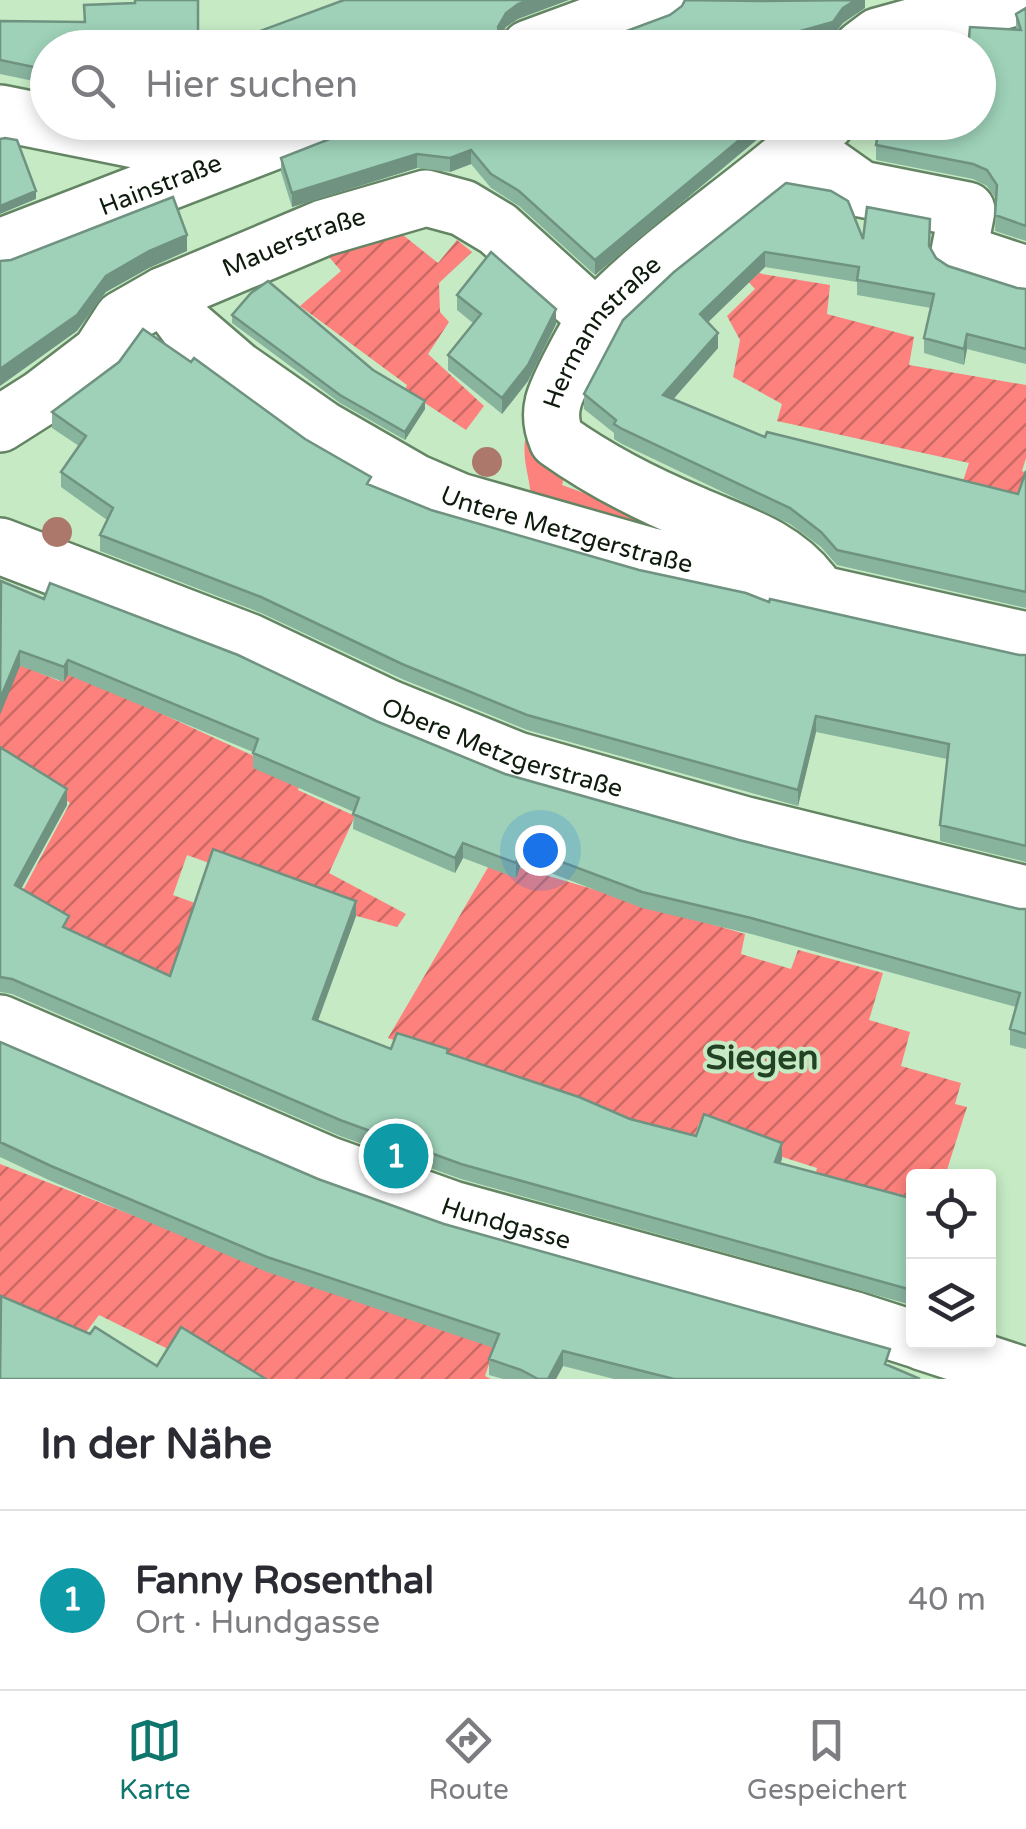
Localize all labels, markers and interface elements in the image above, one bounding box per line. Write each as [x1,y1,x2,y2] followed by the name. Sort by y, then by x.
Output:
[30,30,996,140] search box
[65,58,120,113] icon: search
[145,62,358,108] text: Hier suchen
[95,148,226,222] street label: Hainstraße
[218,201,369,284] street label: Mauerstraße
[537,249,667,412] street label: Hermannstraße
[436,480,696,580] street label: Untere Metzgerstraße
[377,692,626,804] street label: Obere Metzgerstraße
[515,825,566,876] your location
[706,1037,818,1079] district label: Siegen
[364,1118,428,1194] pin: 1
[906,1169,996,1349] map controls
[906,1169,996,1259] button: locate
[437,1191,574,1256] street label: Hundgasse
[906,1259,996,1349] button: layers
[40,1419,272,1470] text: In der Nähe
[135,1558,434,1604] text: Fanny Rosenthal
[62,1581,83,1619] text: 1
[908,1581,986,1619] text: 40 m
[135,1604,380,1642] text: Ort · Hundgasse
[119,1713,191,1807] tab: Karte
[428,1713,509,1807] tab: Route
[747,1713,907,1807] tab: Gespeichert

